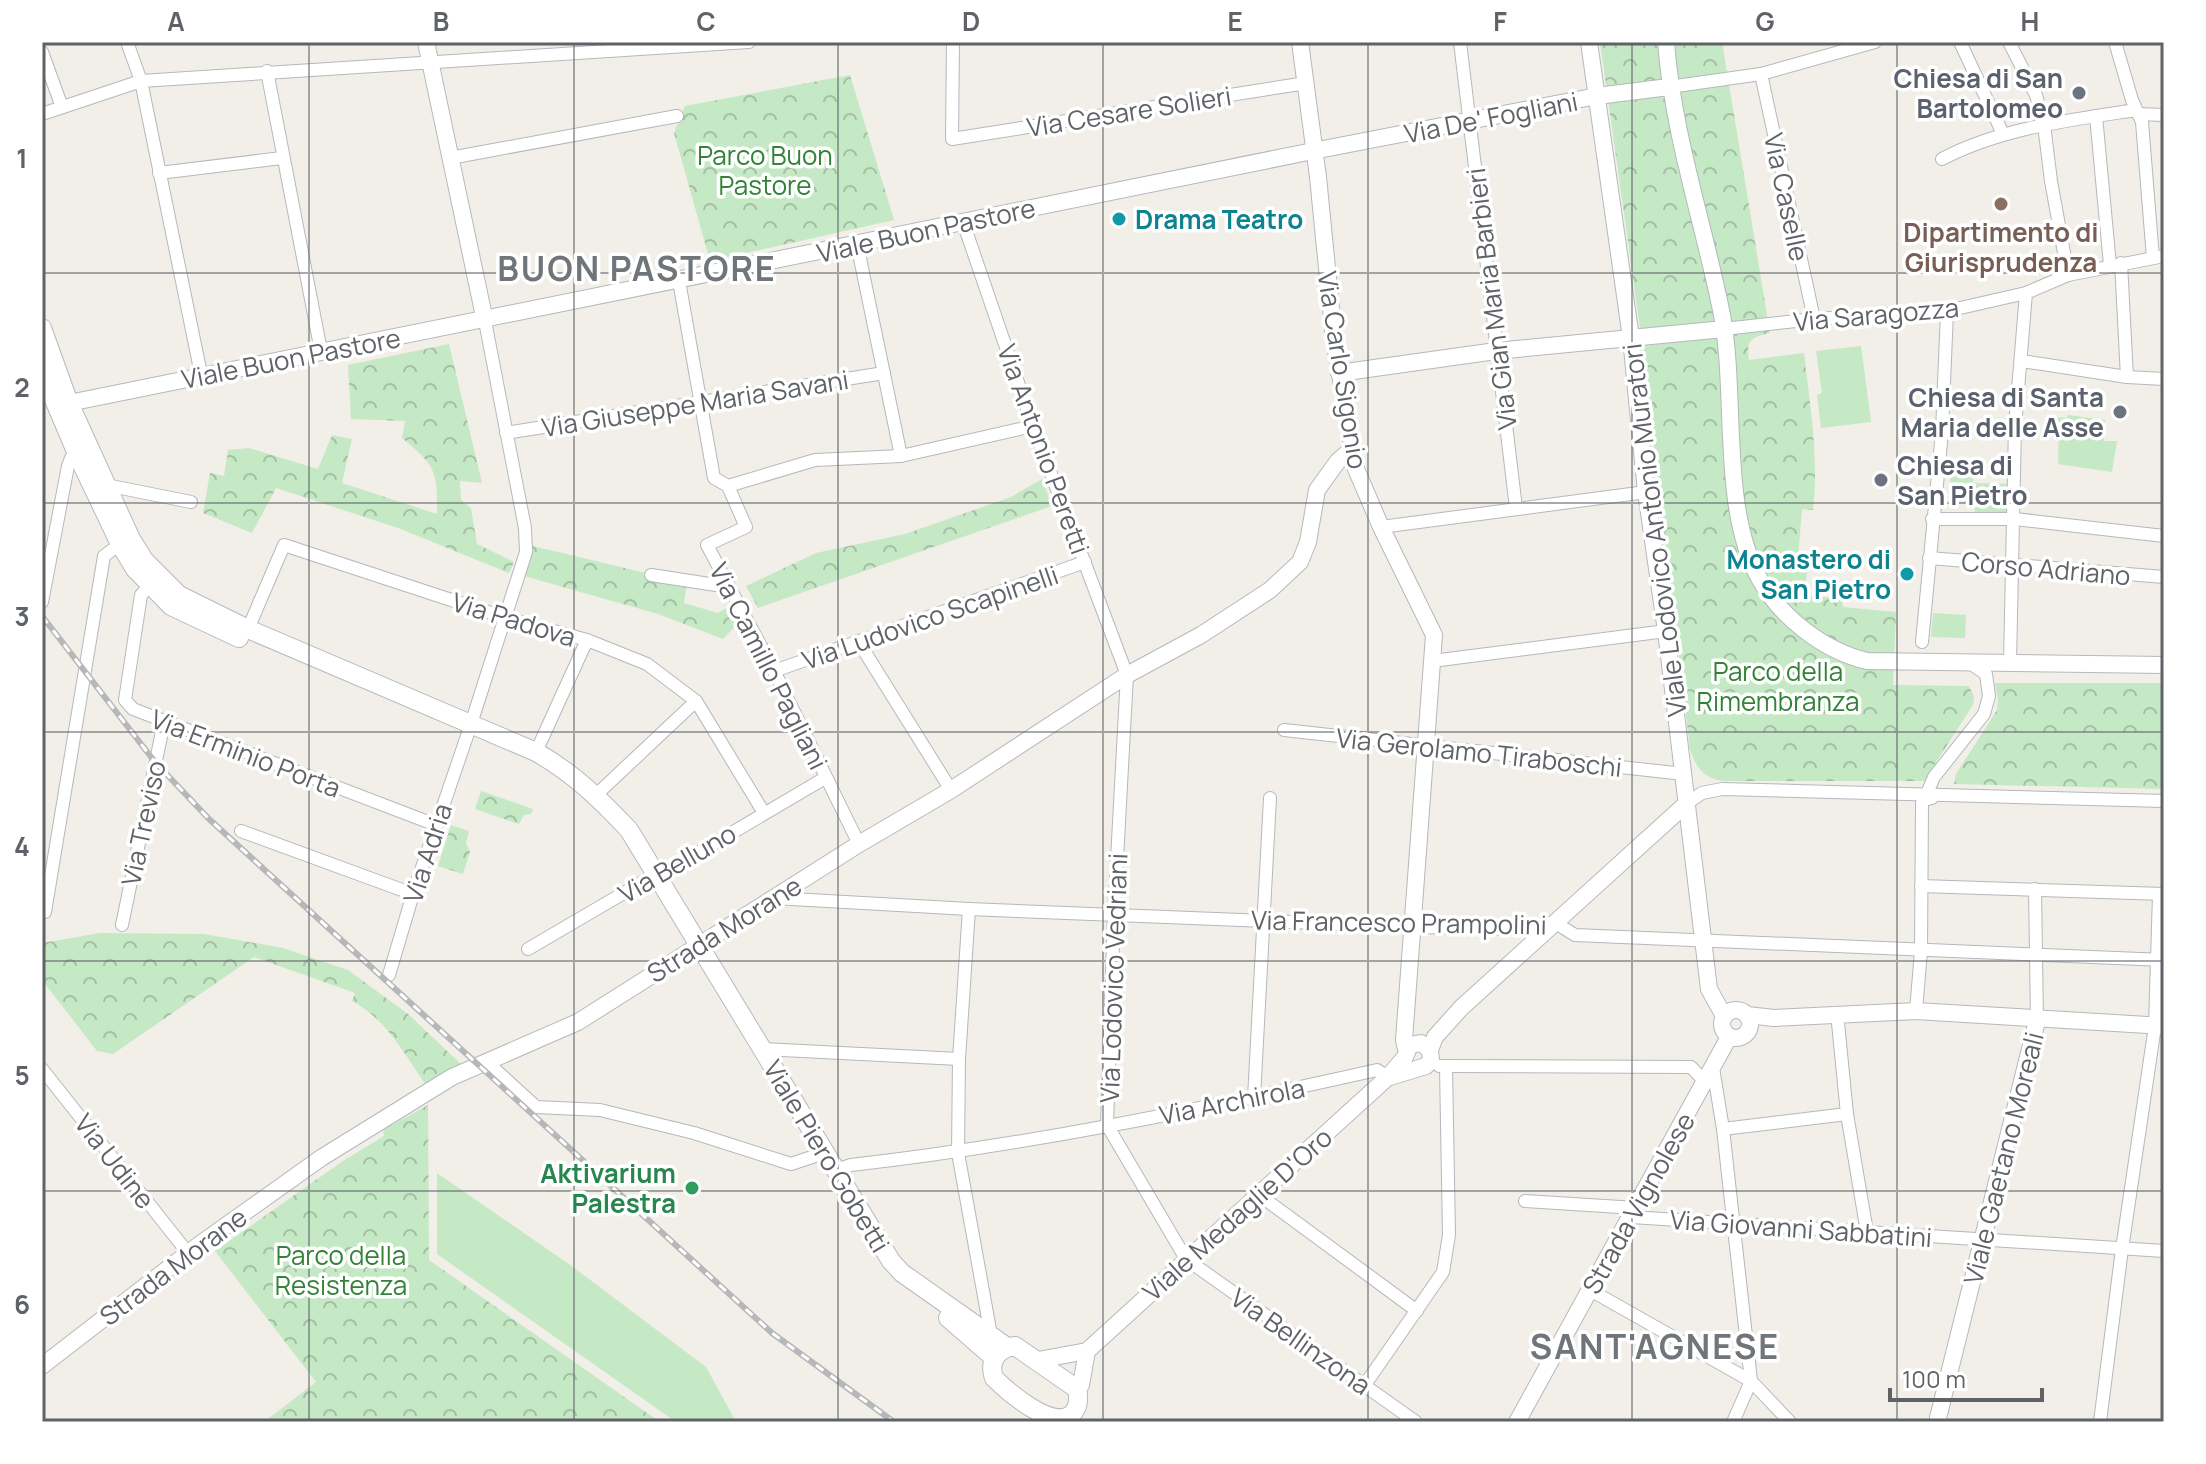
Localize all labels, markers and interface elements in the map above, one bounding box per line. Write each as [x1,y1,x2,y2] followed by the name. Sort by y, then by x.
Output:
[167,3,185,39] text: A
[433,3,449,39] text: B
[696,3,716,39] text: C
[962,3,980,39] text: D
[1227,3,1243,39] text: E
[1493,3,1507,39] text: F
[1755,3,1775,39] text: G
[2021,3,2039,39] text: H
[1893,60,2063,126] place label: Chiesa di San Bartolomeo
[1024,77,1234,145] street label: Via Cesare Solieri
[1401,83,1581,151] street label: Via De' Fogliani
[2070,84,2088,102] marker: Chiesa di San Bartolomeo
[1756,130,1818,264] street label: Via Caselle
[697,137,833,203] park label: Parco Buon Pastore
[16,140,28,176] text: 1
[1457,166,1525,432] street label: Via Gian Maria Barbieri
[814,189,1038,271] street label: Viale Buon Pastore
[1992,195,2010,213] marker: Dipartimento di Giurisprudenza
[1135,201,1303,237] place label: Drama Teatro
[1110,210,1128,228] marker: Drama Teatro
[1903,214,2099,280] place label: Dipartimento di Giurisprudenza
[497,245,777,291] district label: BUON PASTORE
[1310,269,1376,471] street label: Via Carlo Sigonio
[1792,289,1960,339] street label: Via Saragozza
[178,319,404,397] street label: Viale Buon Pastore
[989,339,1099,559] street label: Via Antonio Peretti
[1613,341,1695,719] street label: Viale Lodovico Antonio Muratori
[539,361,851,445] street label: Via Giuseppe Maria Savani
[14,369,30,405] text: 2
[1901,379,2104,445] place label: Chiesa di Santa Maria delle Asse
[2111,403,2129,421] marker: Chiesa di Santa Maria delle Asse
[1897,447,2028,513] place label: Chiesa di San Pietro
[1872,471,1890,489] marker: Chiesa di San Pietro
[1726,541,1891,607] place label: Monastero di San Pietro
[1960,543,2132,593] street label: Corso Adriano
[701,556,837,776] street label: Via Camillo Pagliani
[797,556,1063,678] street label: Via Ludovico Scapinelli
[1898,565,1916,583] marker: Monastero di San Pietro
[448,583,580,655] street label: Via Padova
[14,598,30,634] text: 3
[1697,653,1859,719] park label: Parco della Rimembranza
[146,700,346,806] street label: Via Erminio Porta
[1334,719,1624,785] street label: Via Gerolamo Tiraboschi
[112,757,174,889] street label: Via Treviso
[394,799,460,907] street label: Via Adria
[612,815,742,911] street label: Via Belluno
[14,828,30,864] text: 4
[1091,853,1135,1103] street label: Via Lodovico Vedriani
[640,867,808,991] street label: Strada Morane
[1251,901,1547,943] street label: Via Francesco Prampolini
[1954,1028,2052,1288] street label: Viale Gaetano Moreali
[755,1053,899,1259] street label: Viale Piero Gobetti
[14,1057,30,1093] text: 5
[1156,1069,1308,1133] street label: Via Archirola
[67,1106,163,1216] street label: Via Udine
[1573,1106,1703,1300] street label: Strada Vignolese
[1135,1119,1339,1309] street label: Viale Medaglie D'Oro
[540,1155,676,1221] place label: Aktivarium Palestra
[683,1179,701,1197] marker: Aktivarium Palestra
[92,1199,254,1333] street label: Strada Morane
[1669,1201,1933,1255] street label: Via Giovanni Sabbatini
[275,1237,407,1303] park label: Parco della Resistenza
[1224,1279,1378,1403] street label: Via Bellinzona
[14,1286,30,1322] text: 6
[1530,1323,1780,1369] district label: SANT'AGNESE
[1890,1352,2042,1402] scale bar
[1902,1362,1966,1395] text: 100 m

